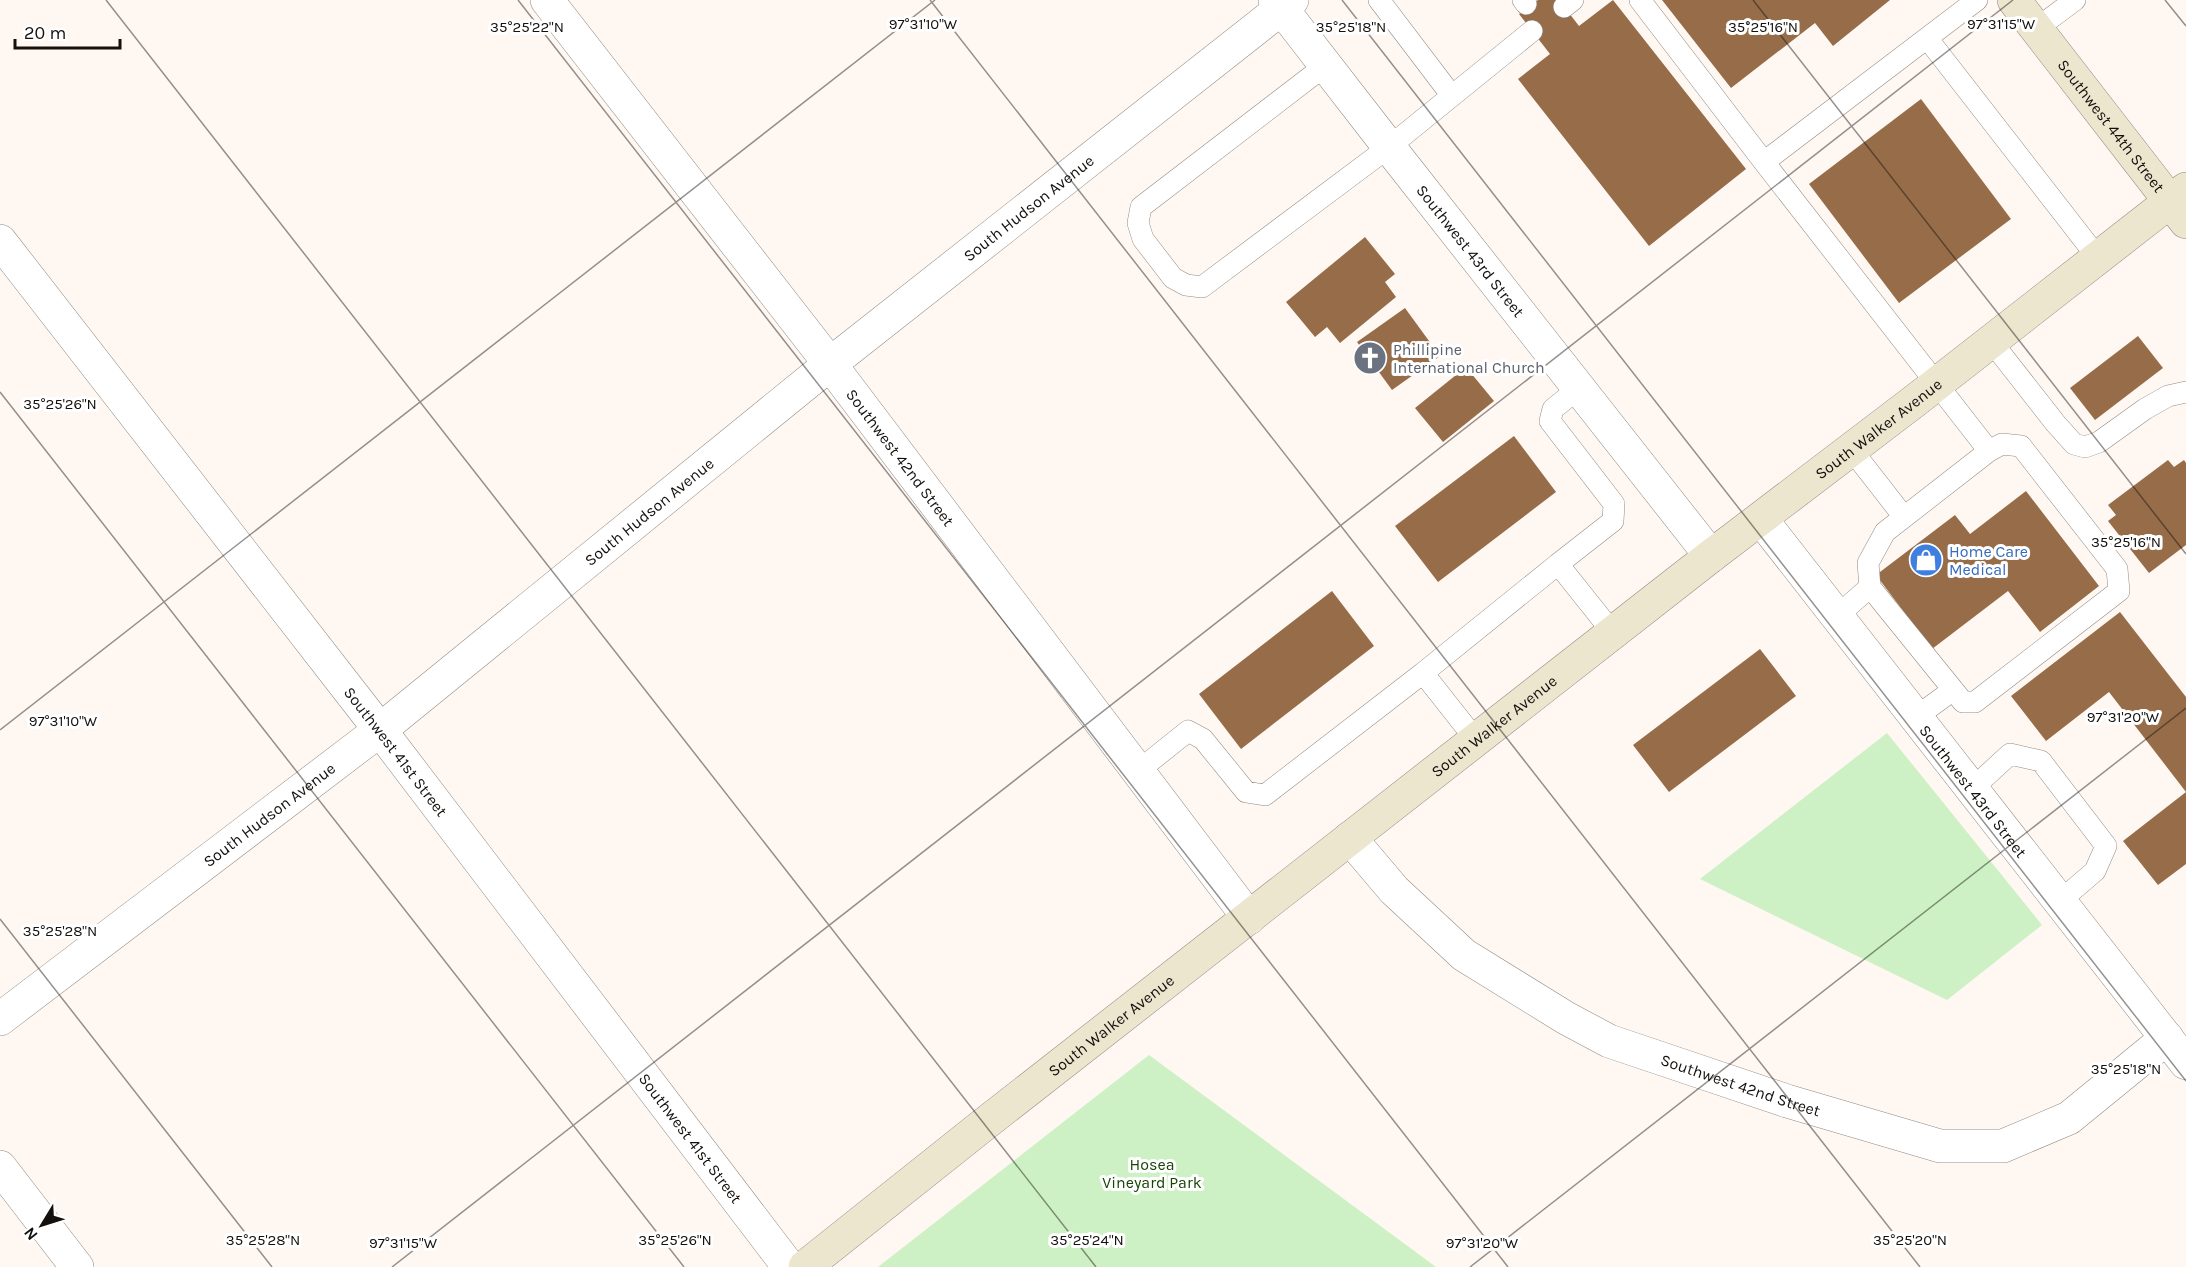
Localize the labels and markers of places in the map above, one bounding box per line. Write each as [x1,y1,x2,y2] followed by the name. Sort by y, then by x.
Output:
[1352,340,1388,376] church icon: Phillipine International Church
[1393,340,1545,377] place label: Phillipine International Church
[1908,542,1944,578] shop icon: Home Care Medical
[1949,542,2028,579] place label: Home Care Medical

